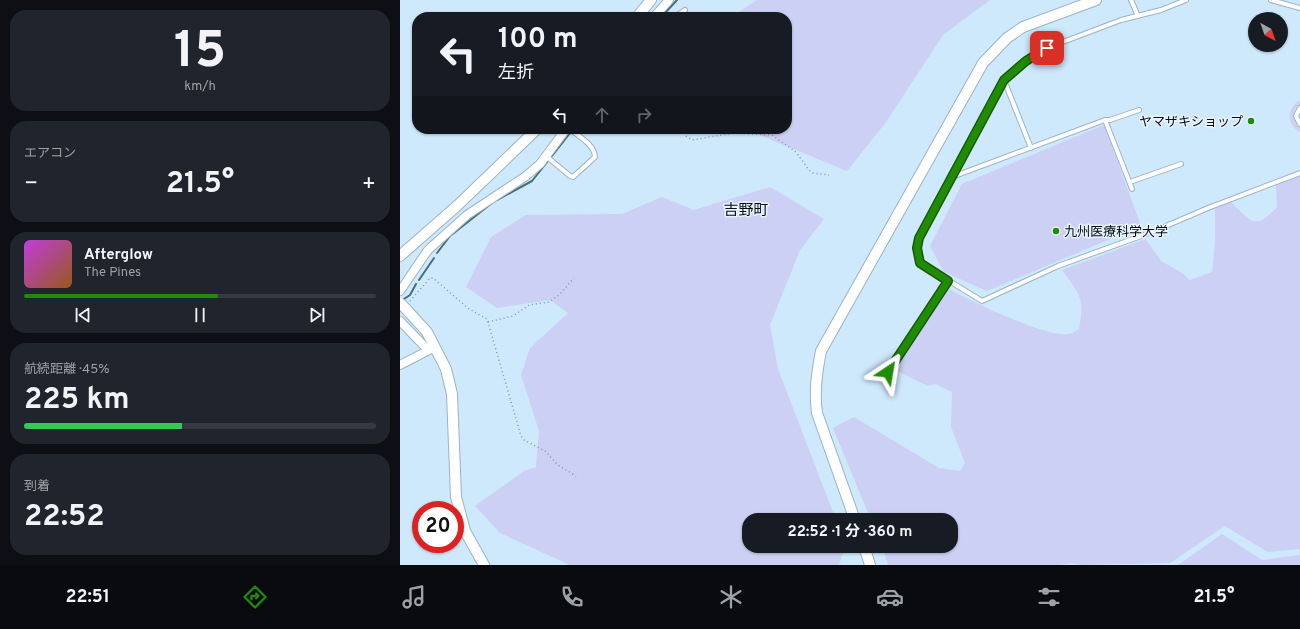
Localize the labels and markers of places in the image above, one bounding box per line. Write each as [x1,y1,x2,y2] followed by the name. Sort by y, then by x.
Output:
[1030,31,1064,65] pin
[1139,115,1243,131] place label: ヤマザキショップ
[1246,116,1256,126] marker: ヤマザキショップ
[1064,224,1168,241] place label: 九州医療科学大学
[1051,226,1061,236] marker: 九州医療科学大学

